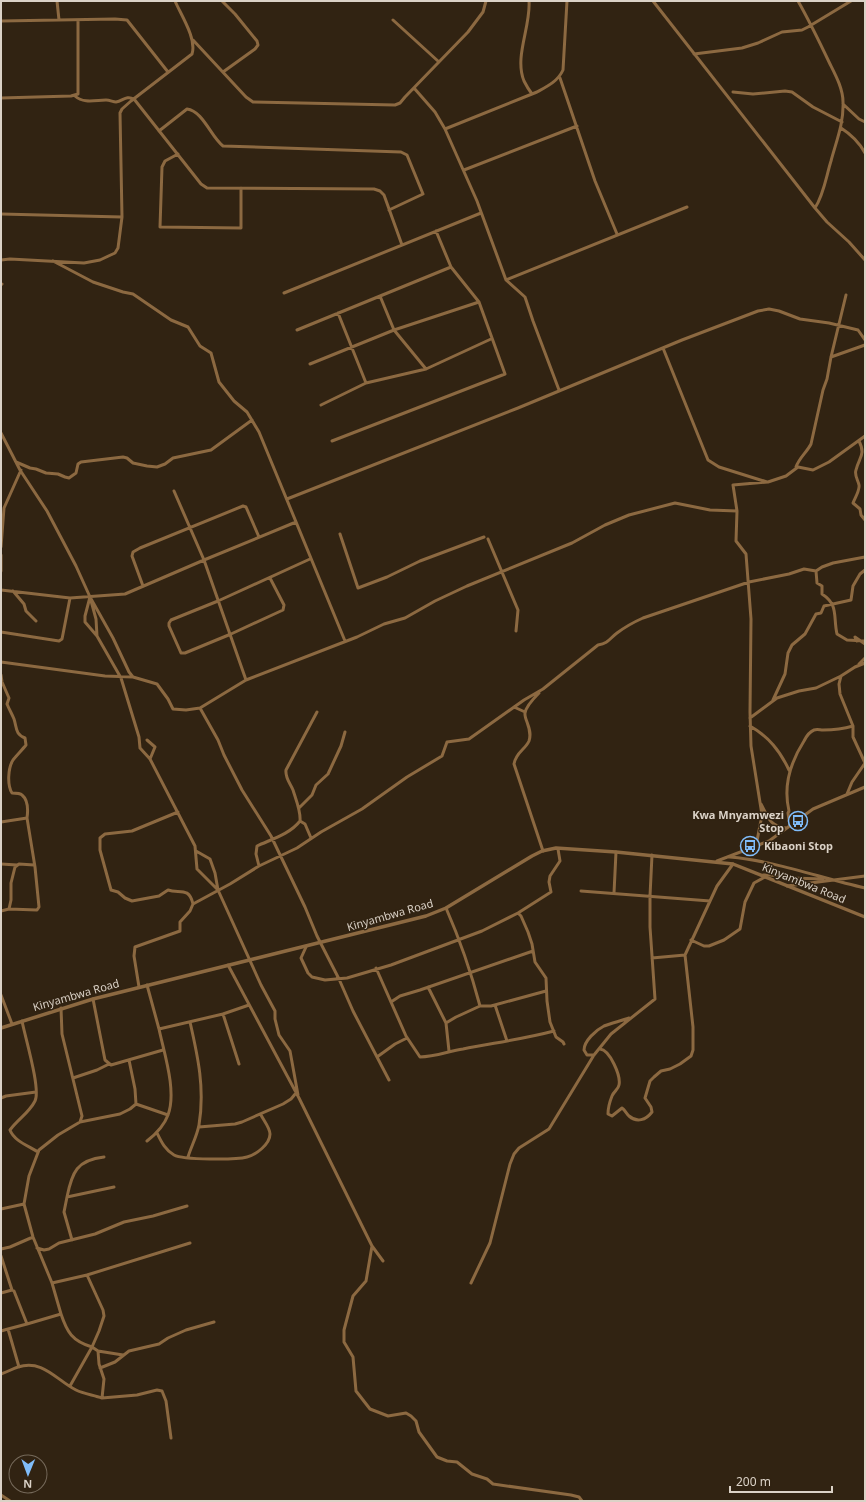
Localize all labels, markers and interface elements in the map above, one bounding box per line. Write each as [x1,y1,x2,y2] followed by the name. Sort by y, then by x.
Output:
[692,807,784,835] place label: Kwa Mnyamwezi Stop
[787,810,809,832] bus stop icon: Kwa Mnyamwezi Stop
[739,835,761,857] bus stop icon: Kibaoni Stop
[764,838,833,853] place label: Kibaoni Stop
[760,859,848,906] street label: Kinyambwa Road
[345,895,435,934] street label: Kinyambwa Road
[31,975,121,1014] street label: Kinyambwa Road
[8,1454,48,1494] north arrow
[730,1468,832,1494] scale bar
[736,1473,771,1490] text: 200 m
[23,1477,32,1492] text: N

